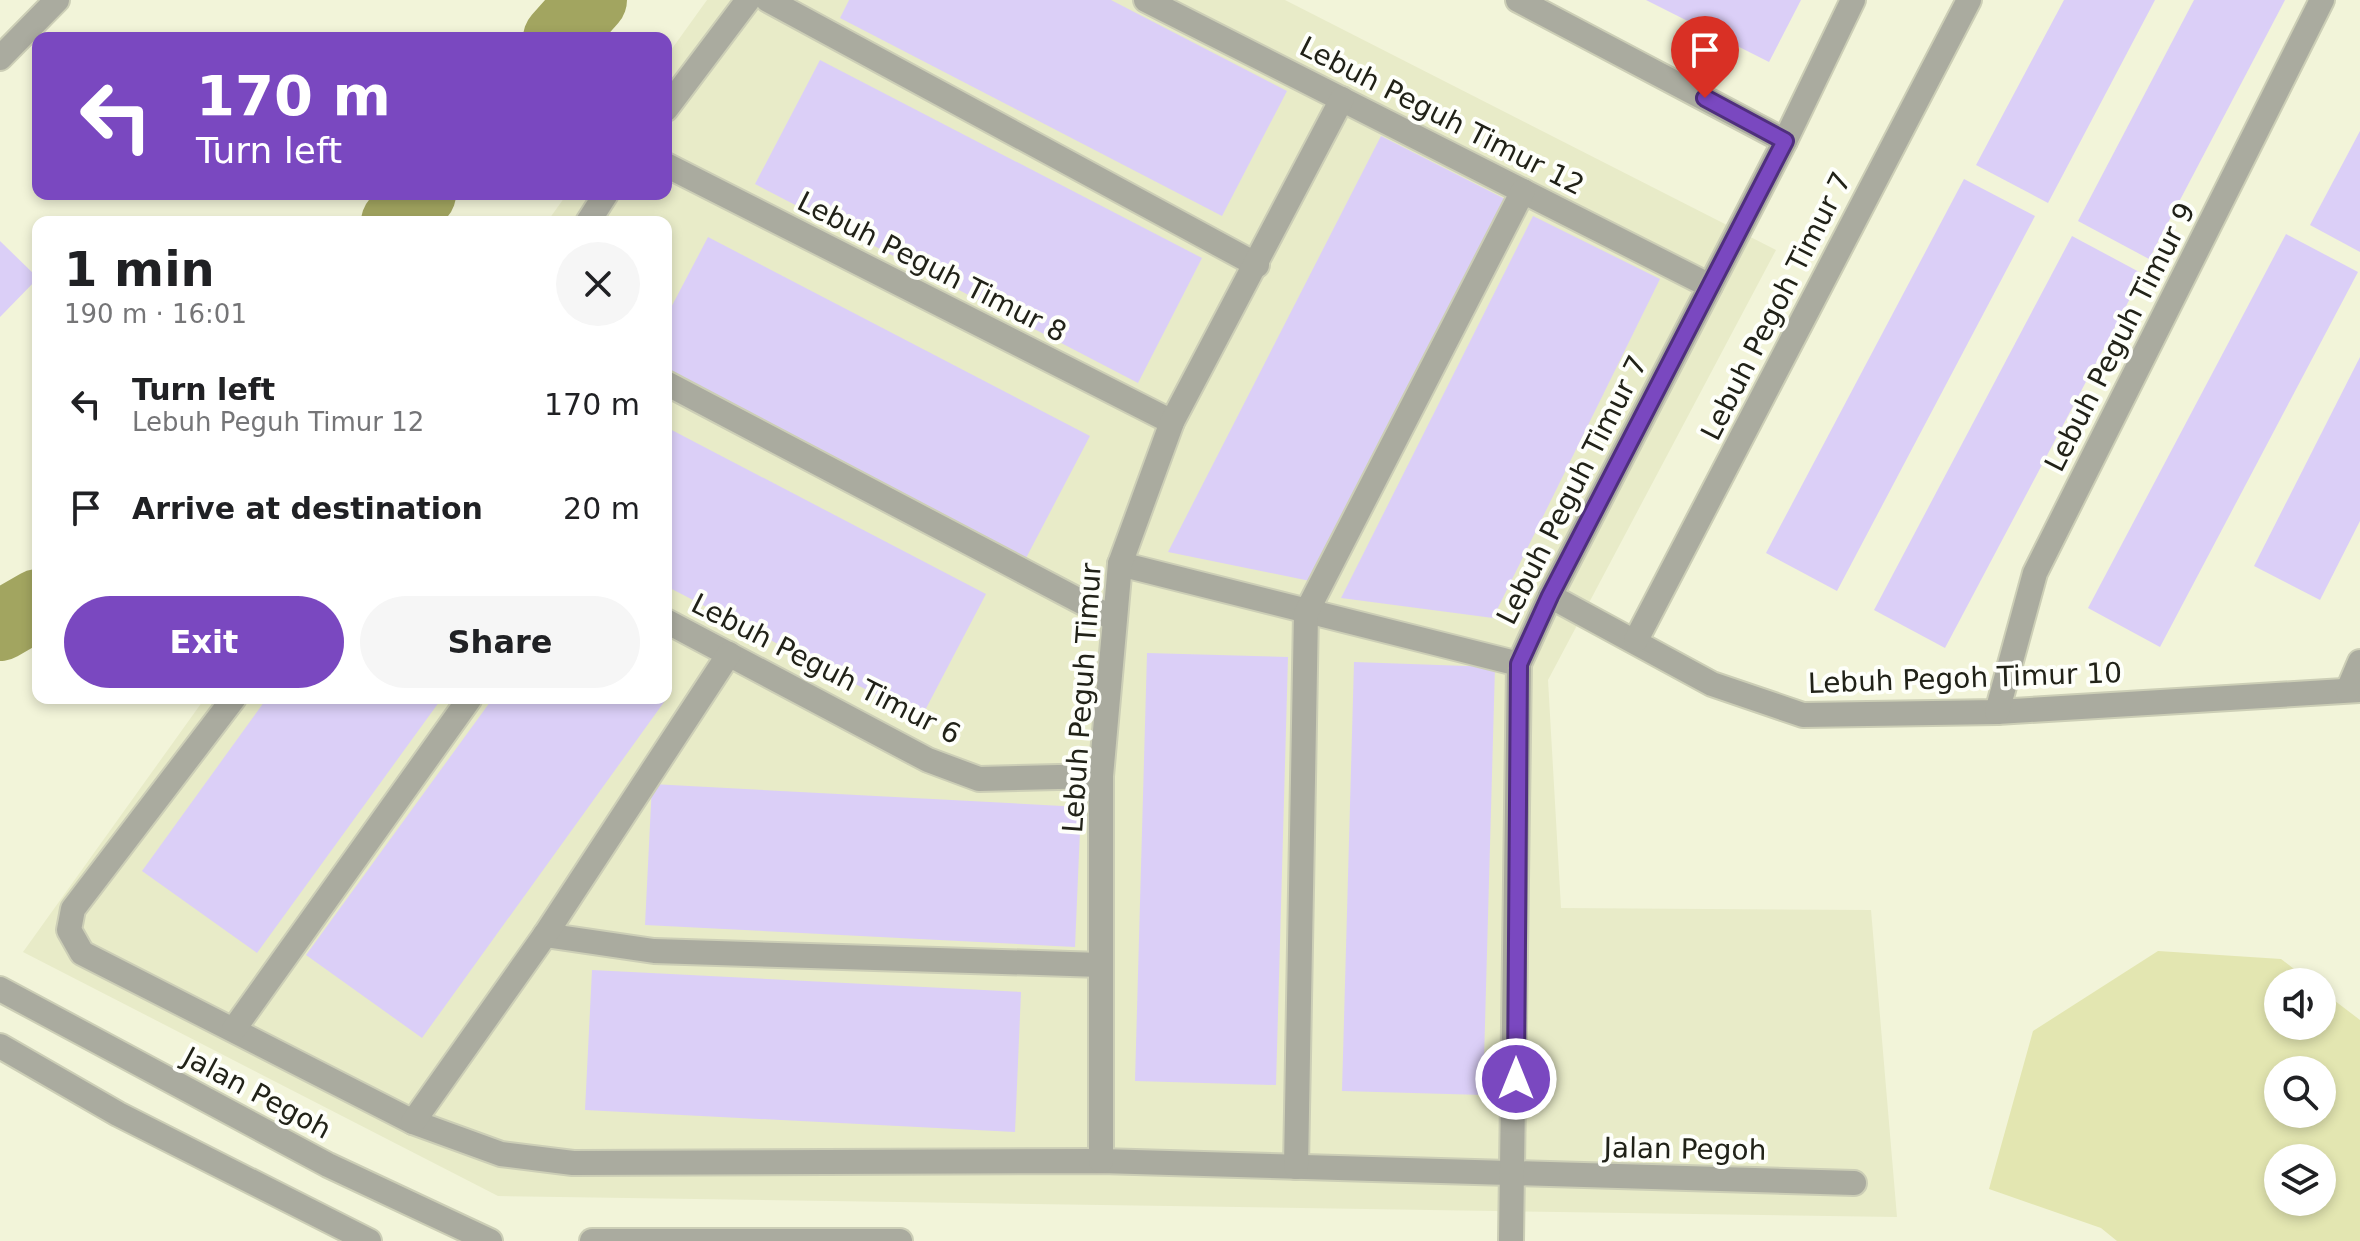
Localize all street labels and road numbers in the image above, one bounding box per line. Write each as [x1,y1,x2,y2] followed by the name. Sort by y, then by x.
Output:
[1294,30,1590,202] street label: Lebuh Peguh Timur 12
[1694,166,1858,446] street label: Lebuh Pegoh Timur 7
[792,185,1072,349] street label: Lebuh Peguh Timur 8
[2038,197,2202,477] street label: Lebuh Peguh Timur 9
[1490,350,1654,630] street label: Lebuh Peguh Timur 7
[1056,562,1108,834] street label: Lebuh Peguh Timur
[686,587,966,751] street label: Lebuh Peguh Timur 6
[1807,656,2123,700] street label: Lebuh Pegoh Timur 10
[176,1039,337,1146] street label: Jalan Pegoh
[1601,1131,1767,1167] street label: Jalan Pegoh

